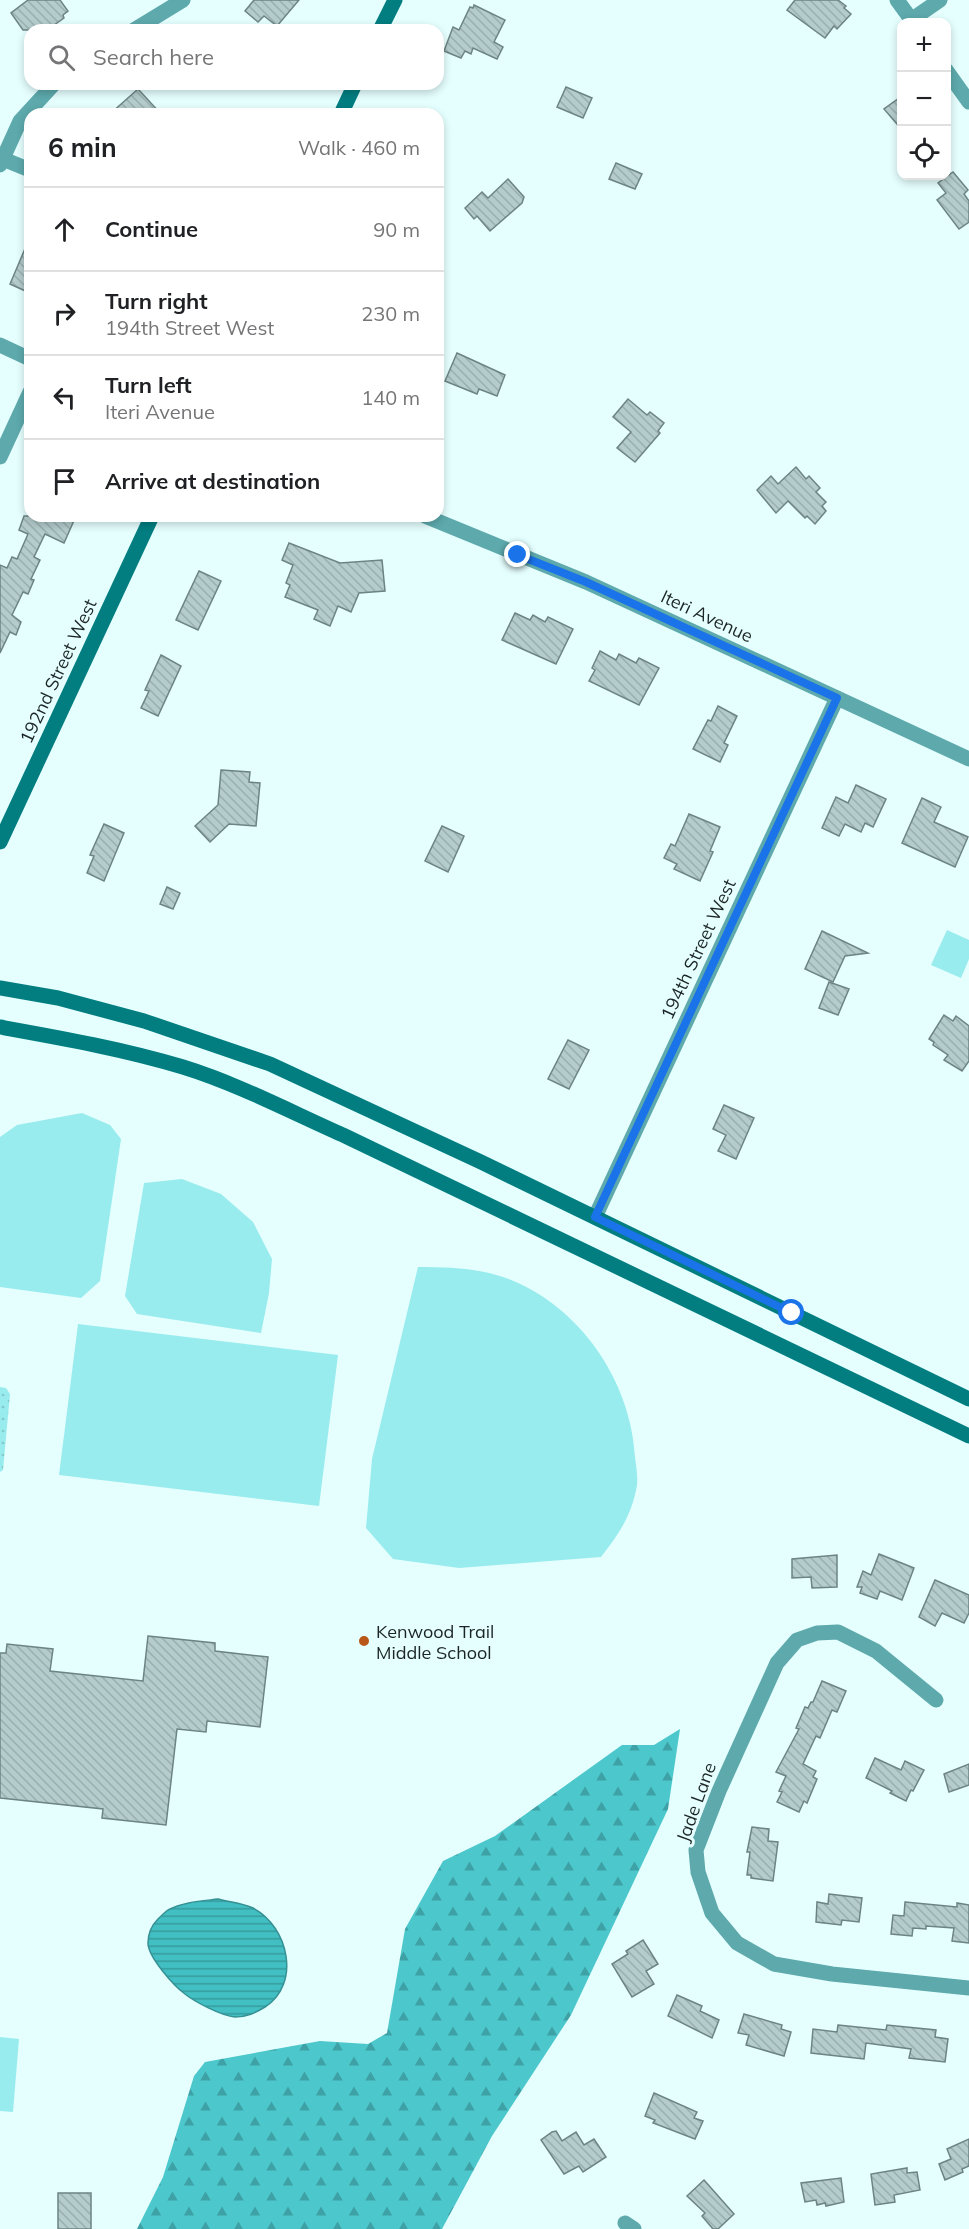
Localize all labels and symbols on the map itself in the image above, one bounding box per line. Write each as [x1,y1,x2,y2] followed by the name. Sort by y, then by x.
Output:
[504,541,530,567] route end
[657,585,757,647] street label: Iteri Avenue
[14,595,102,747] street label: 192nd Street West
[655,875,741,1023] street label: 194th Street West
[778,1299,804,1325] route start
[376,1620,494,1664] place label: Kenwood Trail Middle School
[357,1634,371,1648] marker: Kenwood Trail Middle School
[671,1759,721,1845] street label: Jade Lane

